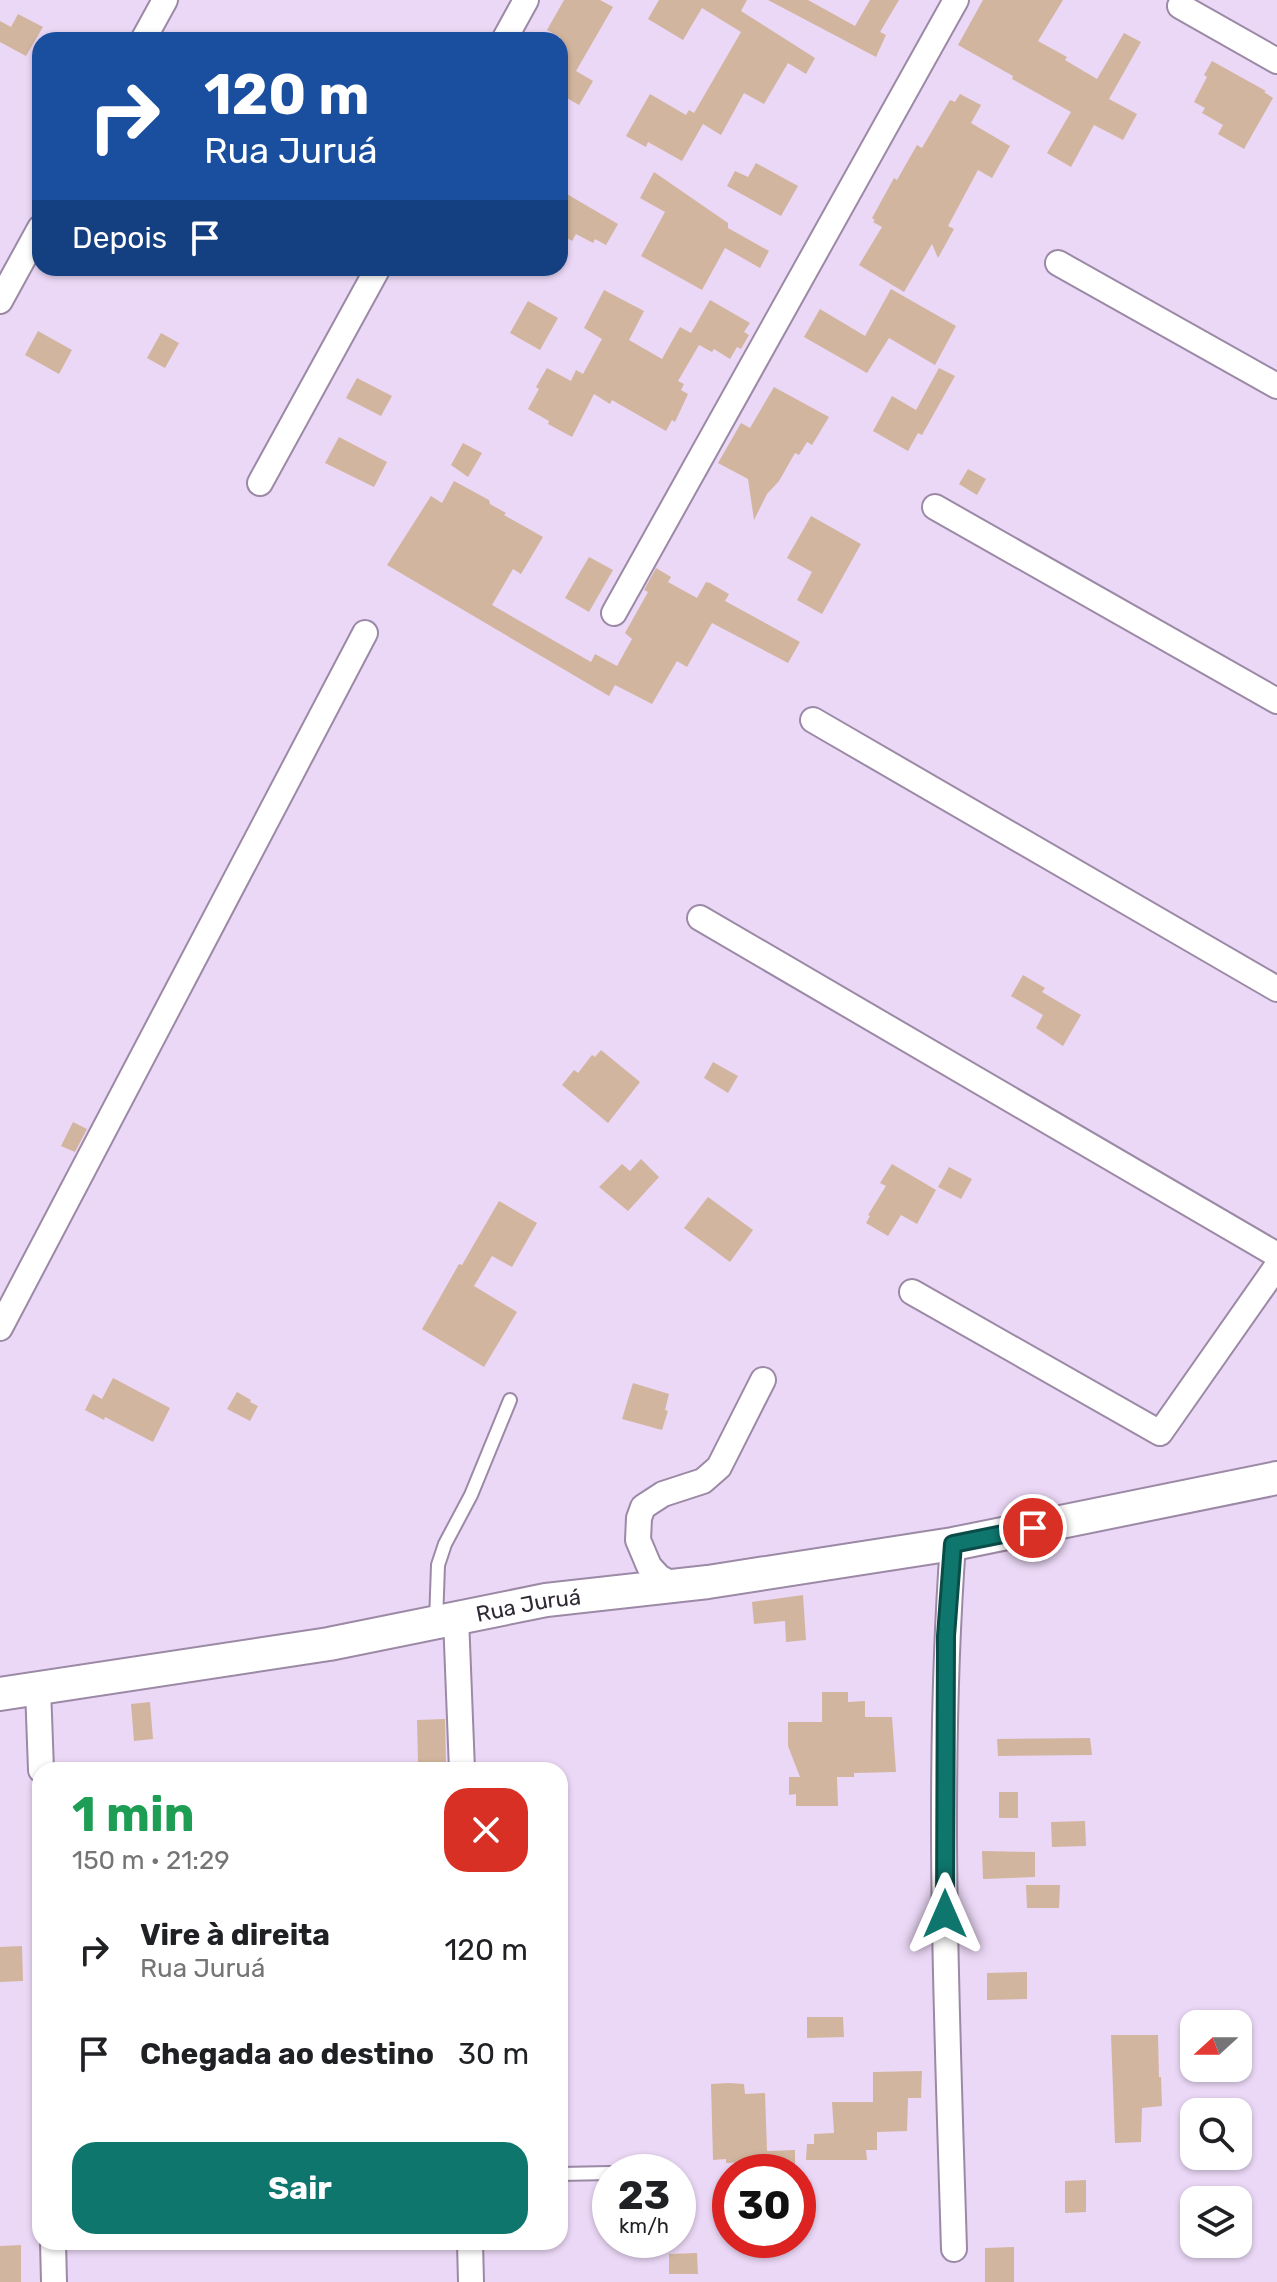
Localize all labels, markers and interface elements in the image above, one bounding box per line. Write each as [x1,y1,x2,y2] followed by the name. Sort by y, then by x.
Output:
[204,62,370,128] text: 120 m
[72,64,176,168] icon: right
[204,129,378,172] text: Rua Juruá
[183,216,227,260] icon: arrive
[72,220,167,256] text: Depois
[999,1494,1067,1562] pin
[1011,1506,1055,1550] icon: arrive
[473,1583,582,1627] street label: Rua Juruá
[72,1786,195,1843] text: 1 min
[444,1788,528,1872] button: close
[72,1845,230,1876] text: 150 m · 21:29
[903,1872,987,1956] position arrow
[140,1917,330,1953] text: Vire à direita
[72,1928,116,1972] icon: right
[444,1932,528,1968] text: 120 m
[140,1953,265,1984] text: Rua Juruá
[1180,2010,1252,2082] north arrow
[1180,2010,1252,2258] map controls
[72,2032,116,2076] icon: arrive
[140,2036,434,2072] text: Chegada ao destino
[458,2036,529,2072] text: 30 m
[1180,2098,1252,2170] button: search
[72,2142,528,2234] button: Sair
[712,2154,816,2258] speed limit sign: 30
[618,2172,670,2219] text: 23
[1180,2186,1252,2258] button: layers
[619,2214,669,2238] text: km/h

